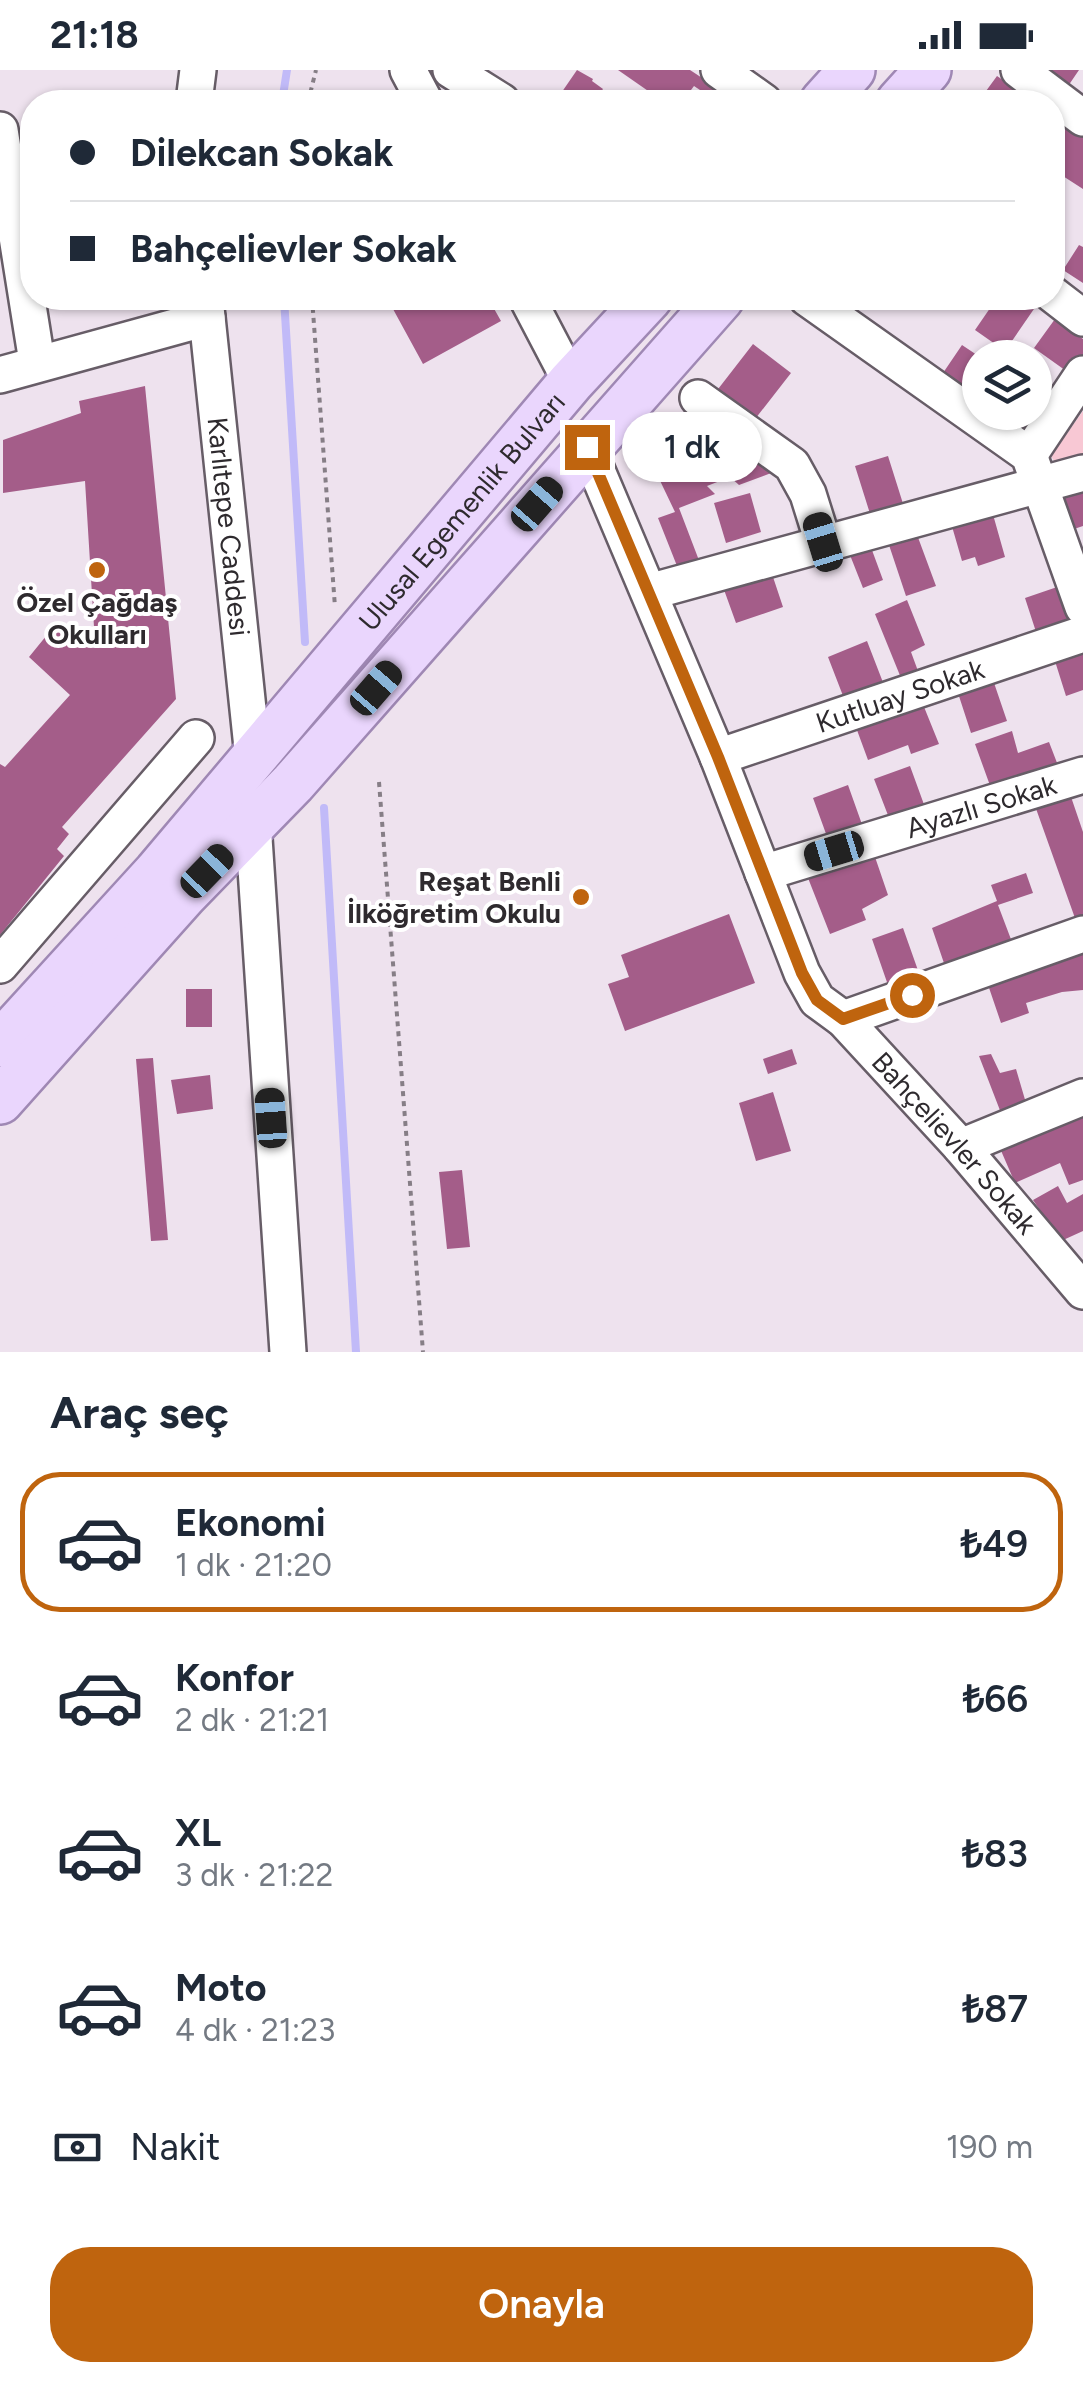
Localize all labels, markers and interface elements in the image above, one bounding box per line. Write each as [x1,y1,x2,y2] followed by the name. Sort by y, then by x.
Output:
[50,12,139,58] text: 21:18
[130,130,393,176] text: Dilekcan Sokak
[130,226,457,272] text: Bahçelievler Sokak
[962,340,1052,430] map controls
[962,340,1052,430] button: layers
[351,385,572,638] street label: Ulusal Egemenlik Bulvarı
[622,412,762,482] callout: 1 dk
[201,416,257,638] street label: Karlıtepe Caddesi
[565,425,610,470] route end
[664,428,720,466] text: 1 dk
[506,472,568,536] car
[800,509,846,575] car
[86,559,108,581] marker: Özel Çağdaş Okulları
[16,585,178,651] place label: Özel Çağdaş Okulları
[811,651,989,740] street label: Kutluay Sokak
[345,656,407,720] car
[902,767,1061,845] street label: Ayazlı Sokak
[801,828,867,874] car
[175,839,239,903] car
[347,864,561,930] place label: Reşat Benli İlköğretim Okulu
[570,886,592,908] marker: Reşat Benli İlköğretim Okulu
[890,973,935,1018] route start
[865,1045,1044,1241] street label: Bahçelievler Sokak
[254,1087,288,1149] car
[50,1385,229,1439] text: Araç seç
[55,1497,145,1587] icon: car
[175,1500,326,1546] text: Ekonomi
[961,1521,1028,1567] text: ₺49
[175,1546,332,1584] text: 1 dk · 21:20
[55,1652,145,1742] icon: car
[175,1655,294,1701] text: Konfor
[963,1676,1028,1722] text: ₺66
[175,1701,329,1739] text: 2 dk · 21:21
[55,1807,145,1897] icon: car
[175,1810,221,1856] text: XL
[962,1831,1028,1877] text: ₺83
[175,1856,334,1894] text: 3 dk · 21:22
[55,1962,145,2052] icon: car
[175,1965,267,2011] text: Moto
[962,1986,1028,2032] text: ₺87
[175,2011,335,2049] text: 4 dk · 21:23
[50,2120,105,2175] icon: cash
[130,2124,220,2170] text: Nakit
[946,2128,1033,2166] text: 190 m
[50,2247,1033,2362] button: Onayla

